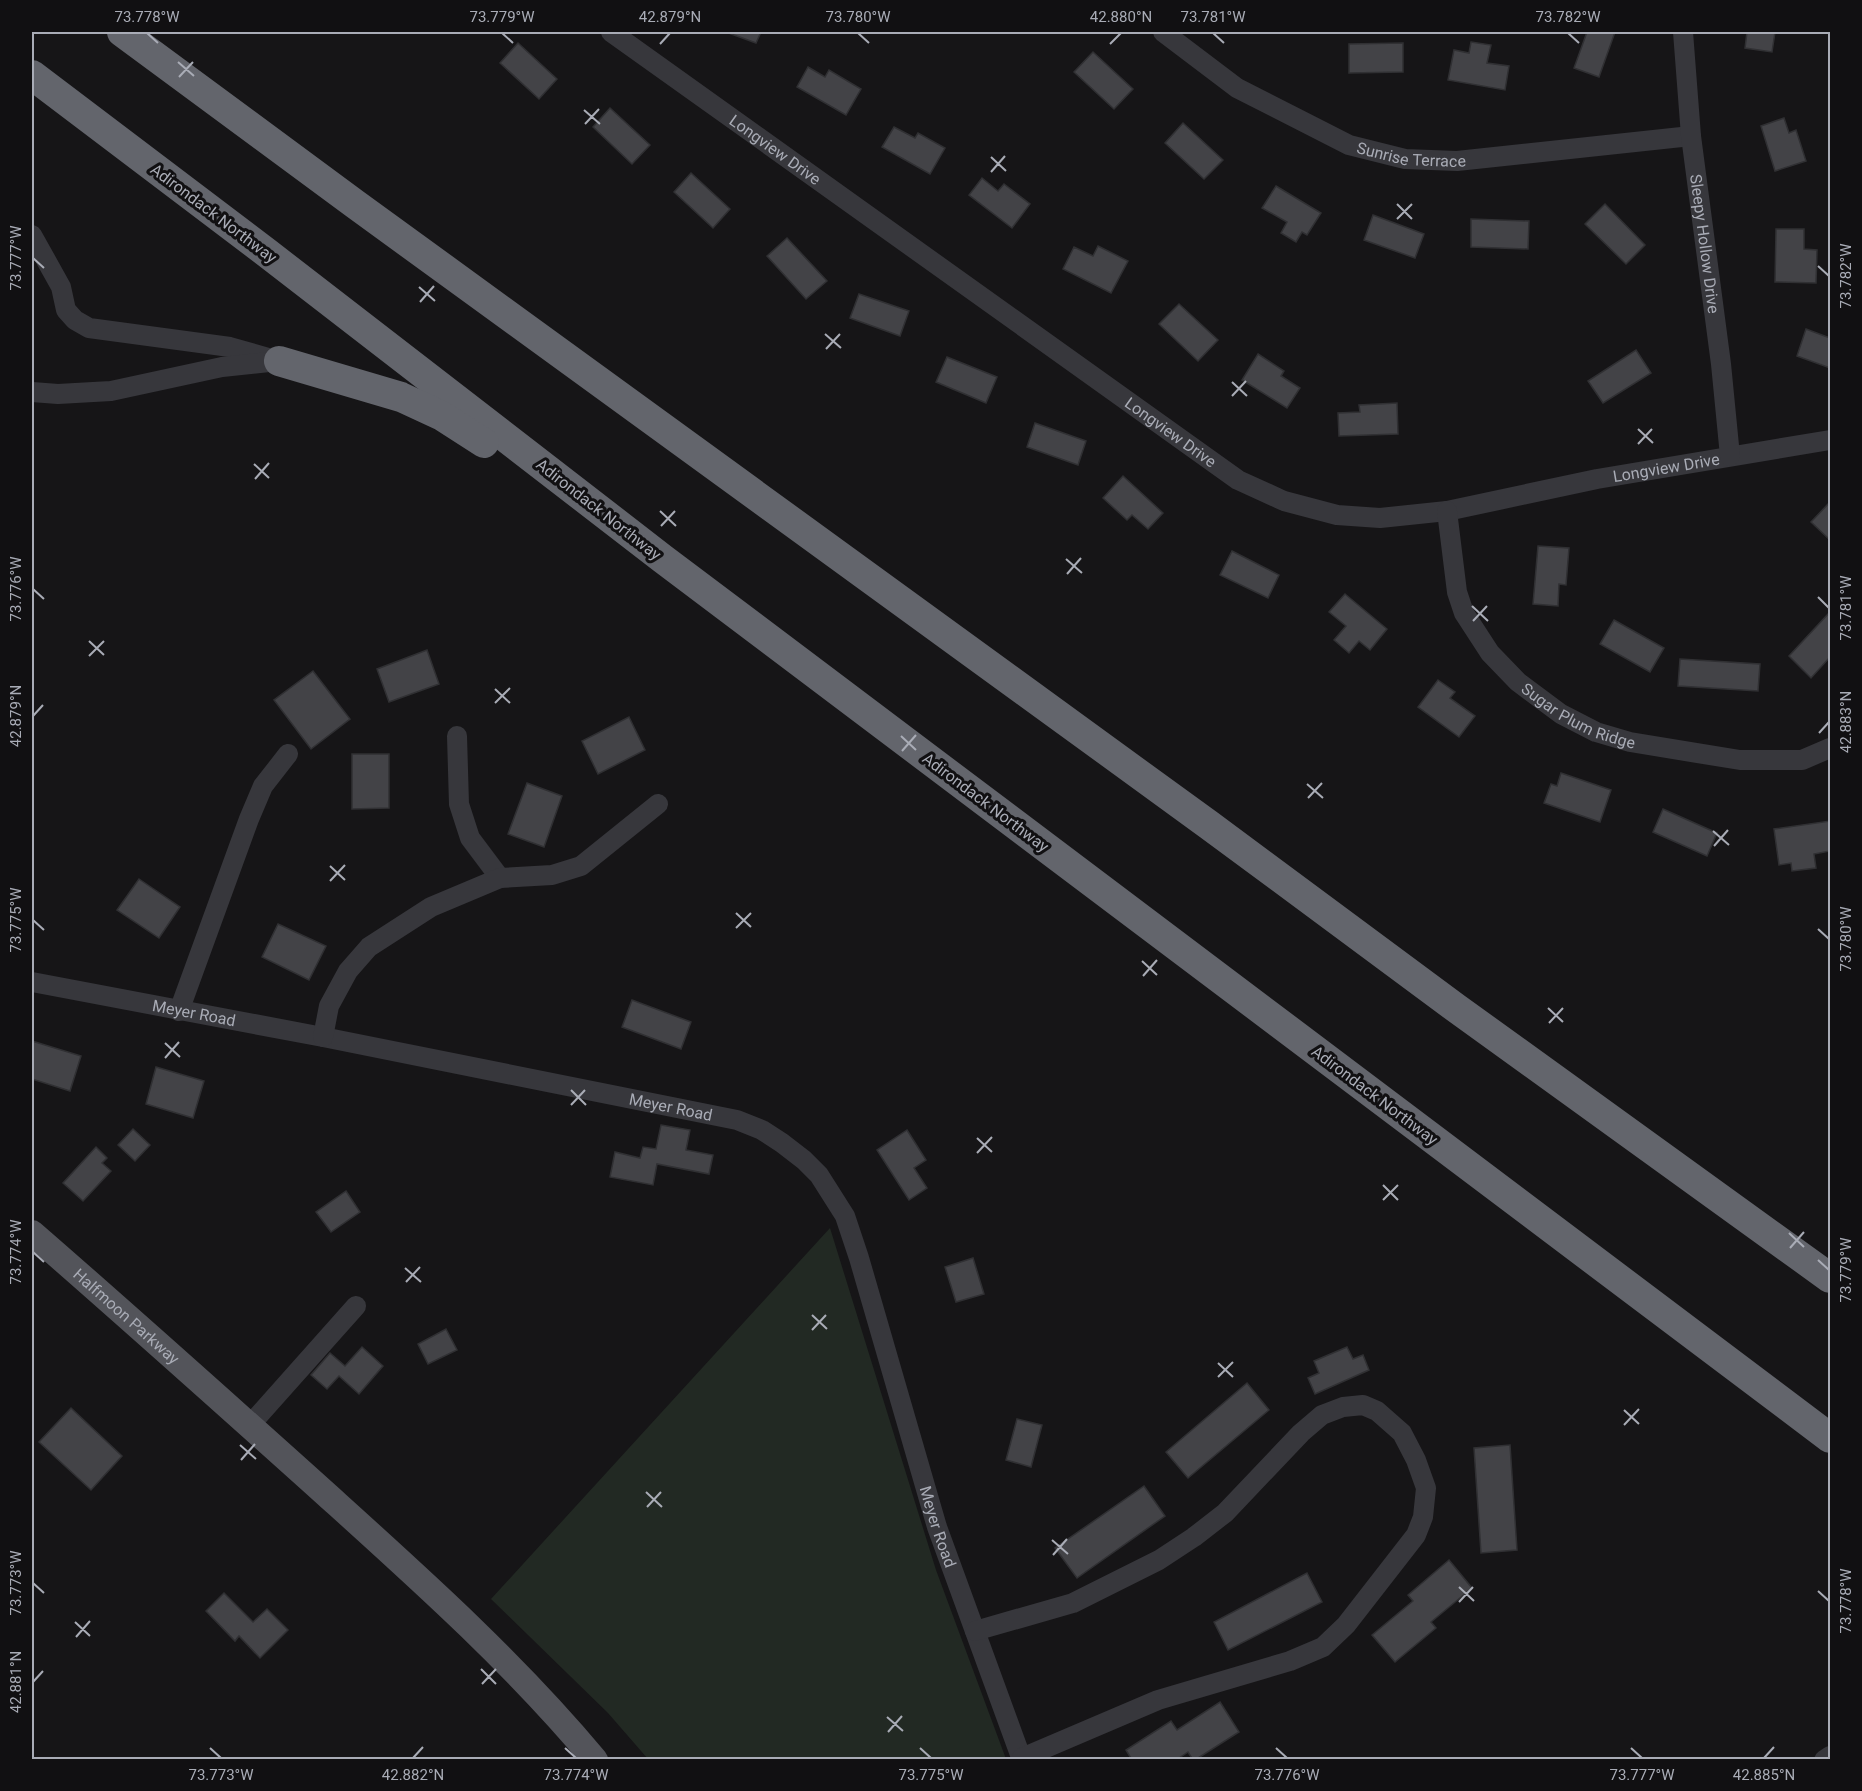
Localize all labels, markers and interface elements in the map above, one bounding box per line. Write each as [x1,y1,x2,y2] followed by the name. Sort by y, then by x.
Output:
[114,8,180,26] text: 73.778°W
[469,8,535,26] text: 73.779°W
[639,8,701,26] text: 42.879°N
[825,8,891,26] text: 73.780°W
[1090,8,1152,26] text: 42.880°N
[1180,8,1246,26] text: 73.781°W
[1535,8,1601,26] text: 73.782°W
[726,111,824,189] street label: Longview Drive
[1355,138,1467,171] street label: Sunrise Terrace
[147,160,281,267] street label: Adirondack Northway
[1686,173,1723,315] street label: Sleepy Hollow Drive
[7,225,25,291] text: 73.777°W
[1837,243,1855,309] text: 73.782°W
[1121,393,1220,471] street label: Longview Drive
[1612,450,1721,486] street label: Longview Drive
[532,455,665,564] street label: Adirondack Northway
[7,556,25,622] text: 73.776°W
[1837,575,1855,641] text: 73.781°W
[1518,679,1636,753] street label: Sugar Plum Ridge
[7,685,25,747] text: 42.879°N
[1837,691,1855,753] text: 42.883°N
[919,749,1053,856] street label: Adirondack Northway
[7,887,25,953] text: 73.775°W
[1837,906,1855,972] text: 73.780°W
[151,996,237,1030] street label: Meyer Road
[1308,1042,1442,1149] street label: Adirondack Northway
[628,1090,714,1125] street label: Meyer Road
[7,1219,25,1285] text: 73.774°W
[1837,1237,1855,1303] text: 73.779°W
[69,1265,184,1369] street label: Halfmoon Parkway
[916,1484,960,1570] street label: Meyer Road
[7,1550,25,1616] text: 73.773°W
[1837,1568,1855,1634] text: 73.778°W
[7,1651,25,1713] text: 42.881°N
[188,1766,254,1784] text: 73.773°W
[382,1766,444,1784] text: 42.882°N
[543,1766,609,1784] text: 73.774°W
[898,1766,964,1784] text: 73.775°W
[1254,1766,1320,1784] text: 73.776°W
[1609,1766,1675,1784] text: 73.777°W
[1733,1766,1795,1784] text: 42.885°N

